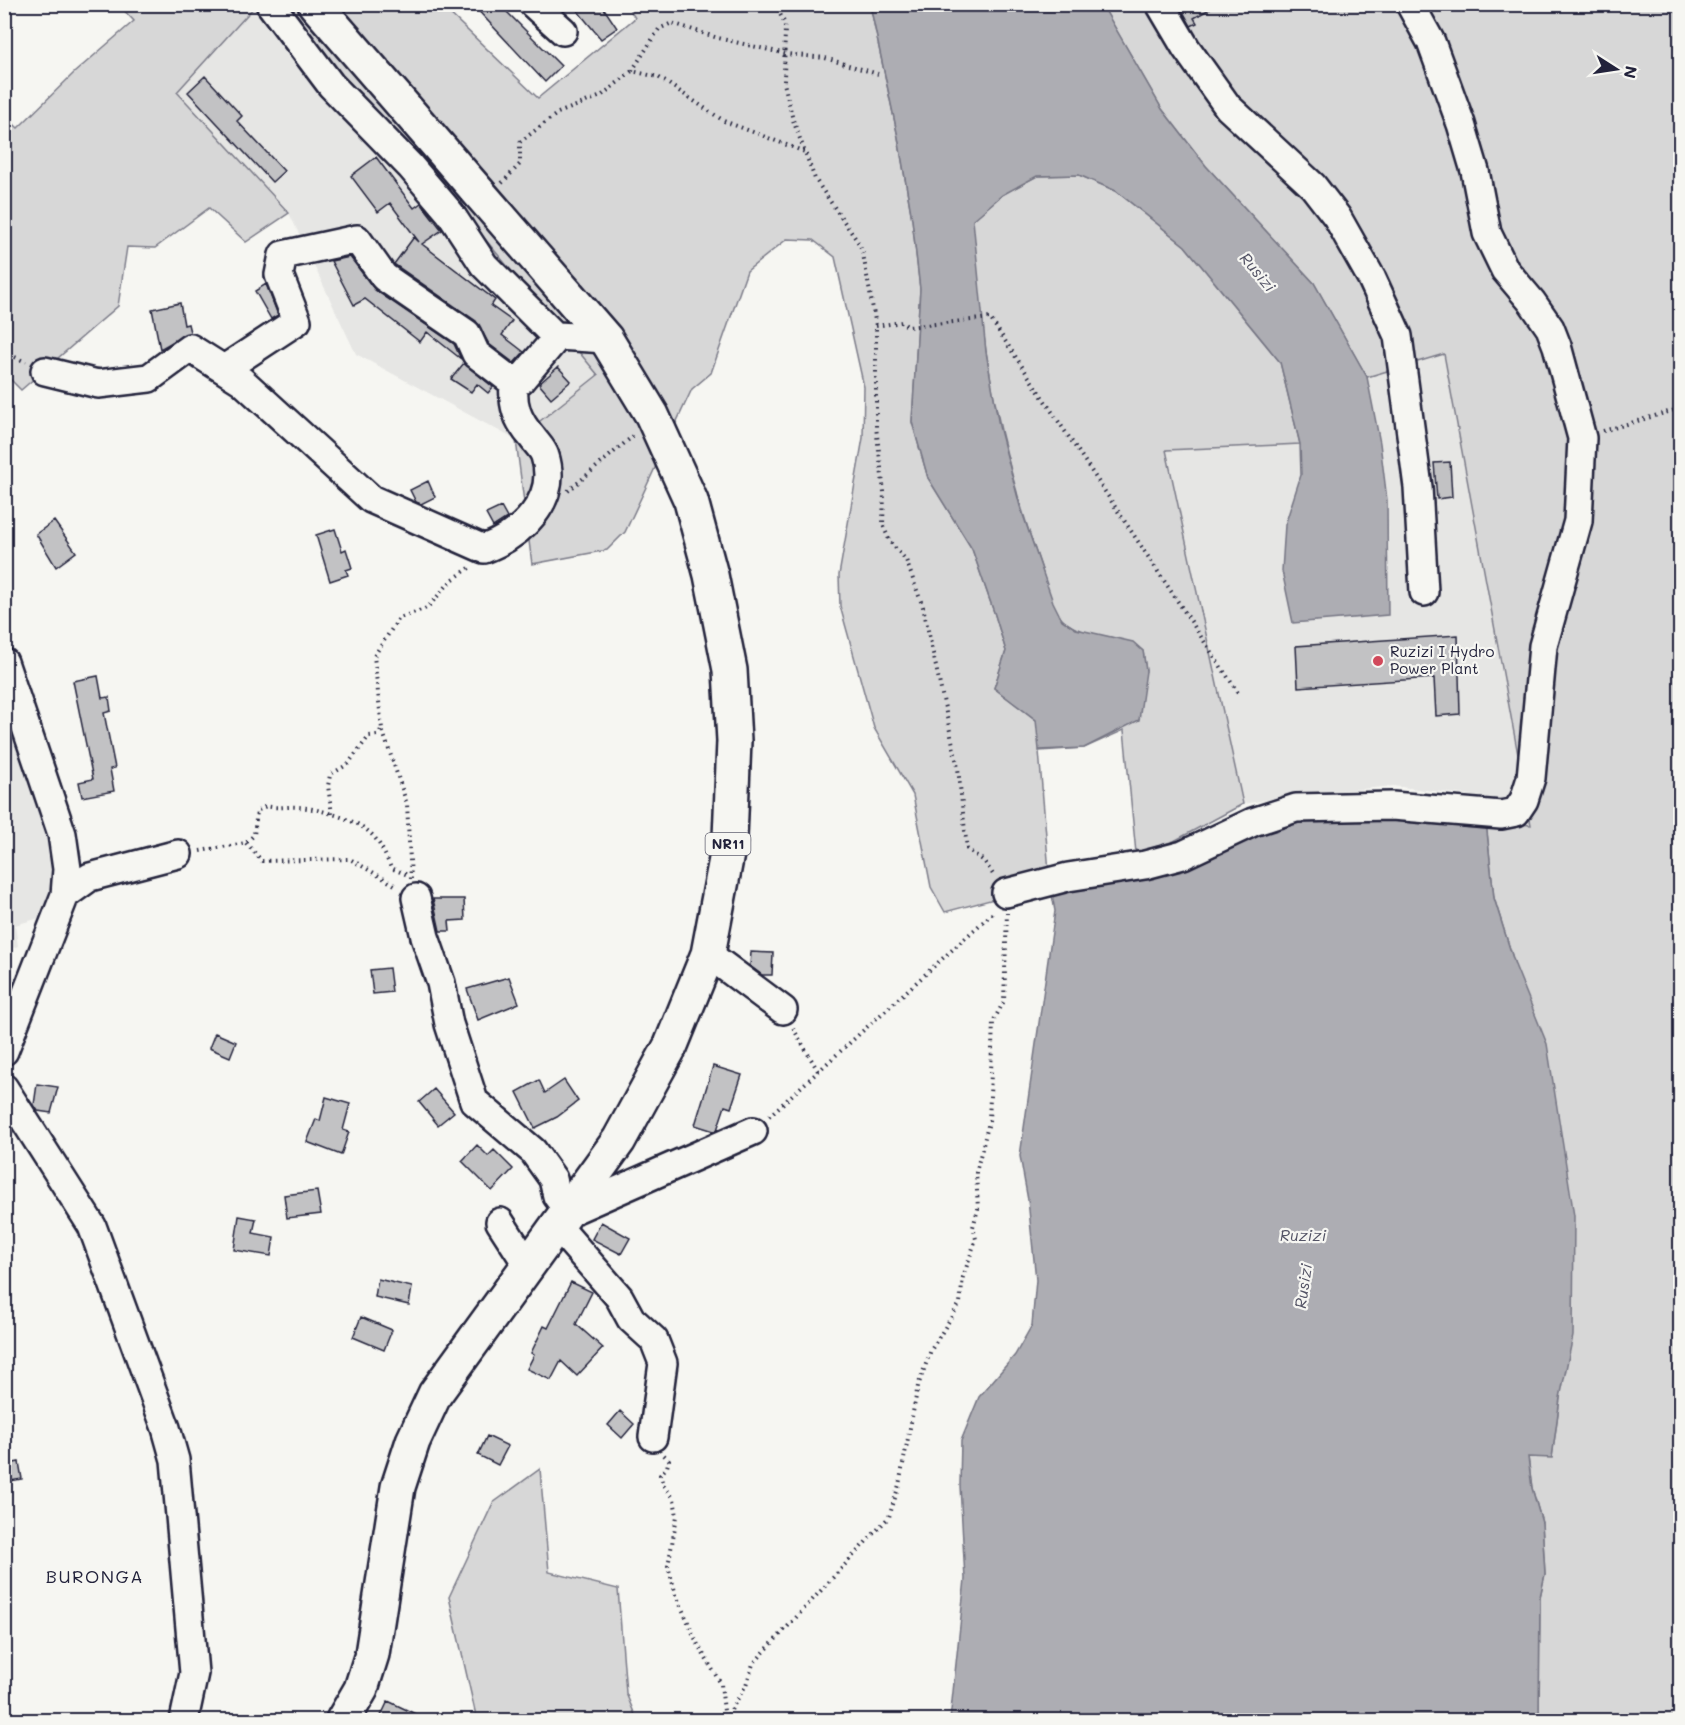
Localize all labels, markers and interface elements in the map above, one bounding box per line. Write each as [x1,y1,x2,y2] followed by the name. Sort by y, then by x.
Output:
[1586,39,1646,99] north arrow
[1620,64,1643,80] text: N
[1236,248,1281,296] water label: Rusizi
[1390,641,1494,678] place label: Ruzizi I Hydro Power Plant
[1371,654,1385,668] marker: Ruzizi I Hydro Power Plant
[706,833,750,855] road number: NR11
[1280,1224,1326,1245] water label: Ruzizi
[1289,1262,1316,1310] water label: Rusizi
[46,1564,144,1588] district label: BURONGA

